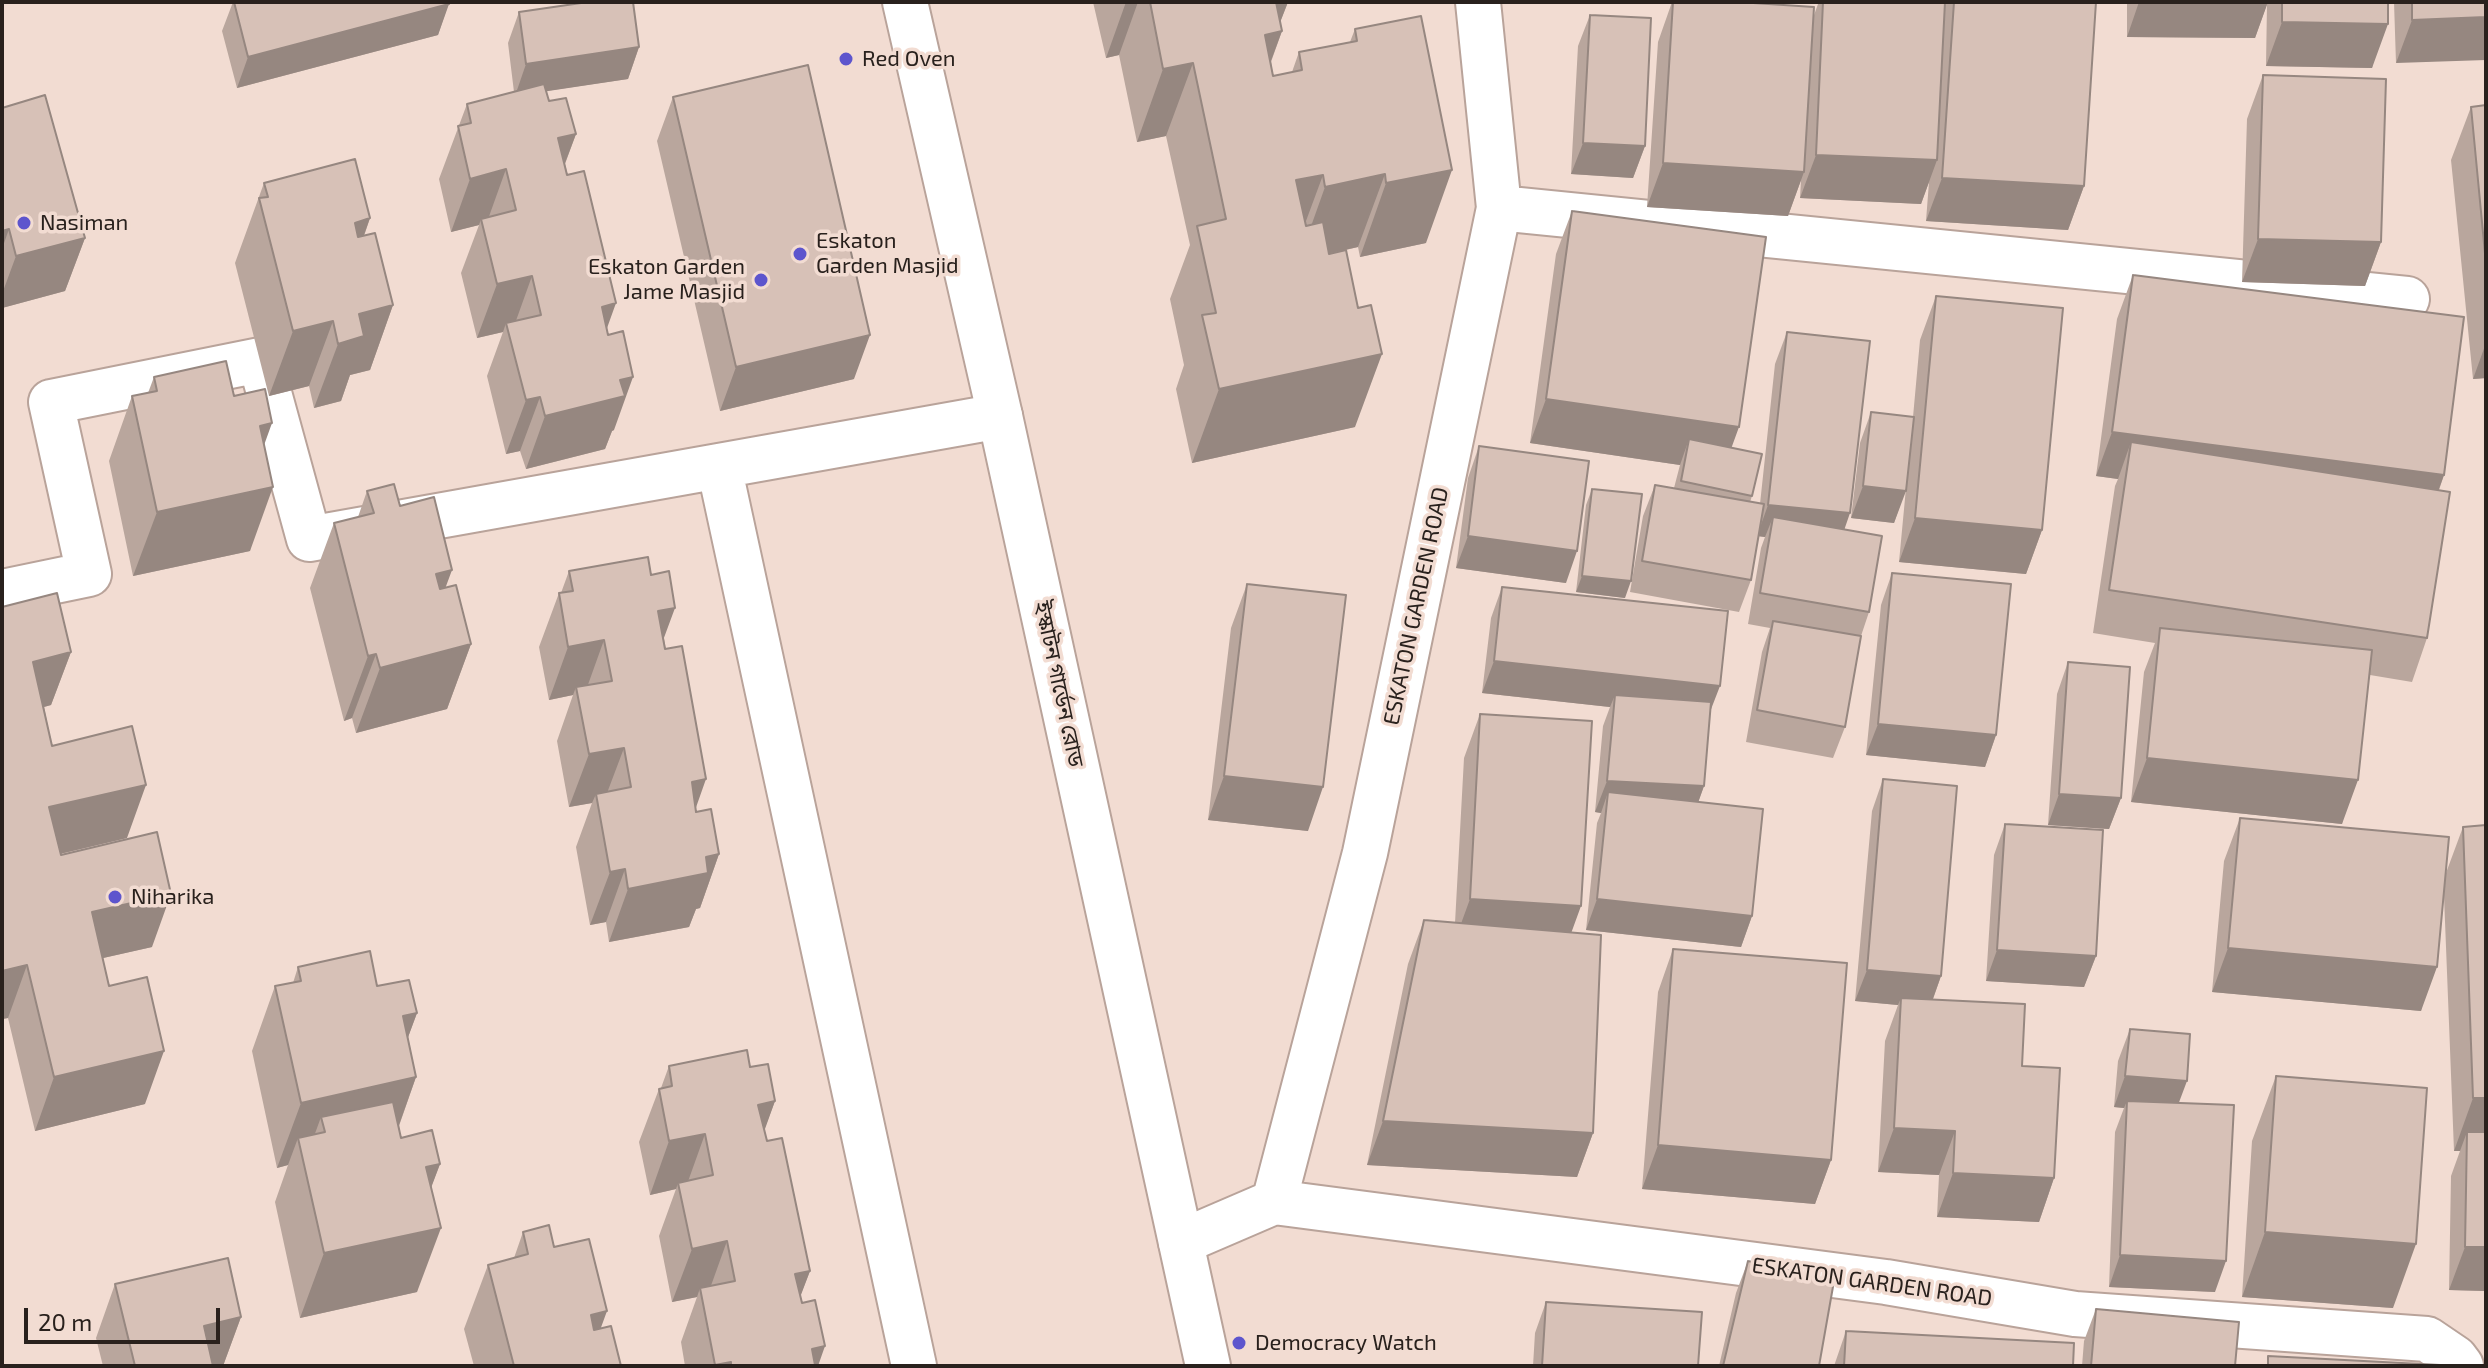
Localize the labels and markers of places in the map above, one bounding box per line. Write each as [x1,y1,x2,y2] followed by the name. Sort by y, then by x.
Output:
[862,46,956,72] place label: Red Oven
[837,50,855,68] marker: Red Oven
[40,210,128,236] place label: Nasiman
[15,214,33,232] marker: Nasiman
[816,228,959,280] place label: Eskaton Garden Masjid
[791,245,809,263] marker: Eskaton Garden Masjid
[588,254,745,306] place label: Eskaton Garden Jame Masjid
[752,271,770,289] marker: Eskaton Garden Jame Masjid
[131,884,214,910] place label: Niharika
[106,888,124,906] marker: Niharika
[1255,1330,1437,1356] place label: Democracy Watch
[1230,1334,1248,1352] marker: Democracy Watch

